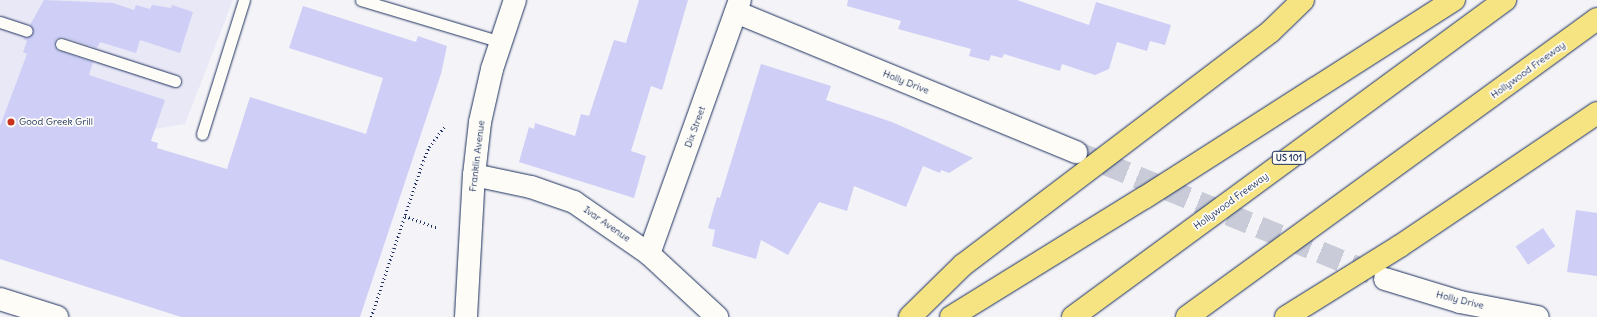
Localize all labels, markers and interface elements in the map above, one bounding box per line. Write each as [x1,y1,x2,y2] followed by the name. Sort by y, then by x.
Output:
[1488,39,1568,101] street label: Hollywood Freeway
[881,67,931,97] street label: Holly Drive
[682,105,708,149] street label: Dix Street
[19,116,93,128] place label: Good Greek Grill
[6,117,16,127] marker: Good Greek Grill
[467,120,487,192] street label: Franklin Avenue
[1271,151,1307,165] road number: US 101
[1191,170,1271,232] street label: Hollywood Freeway
[581,203,633,245] street label: Ivar Avenue
[1435,288,1485,312] street label: Holly Drive

